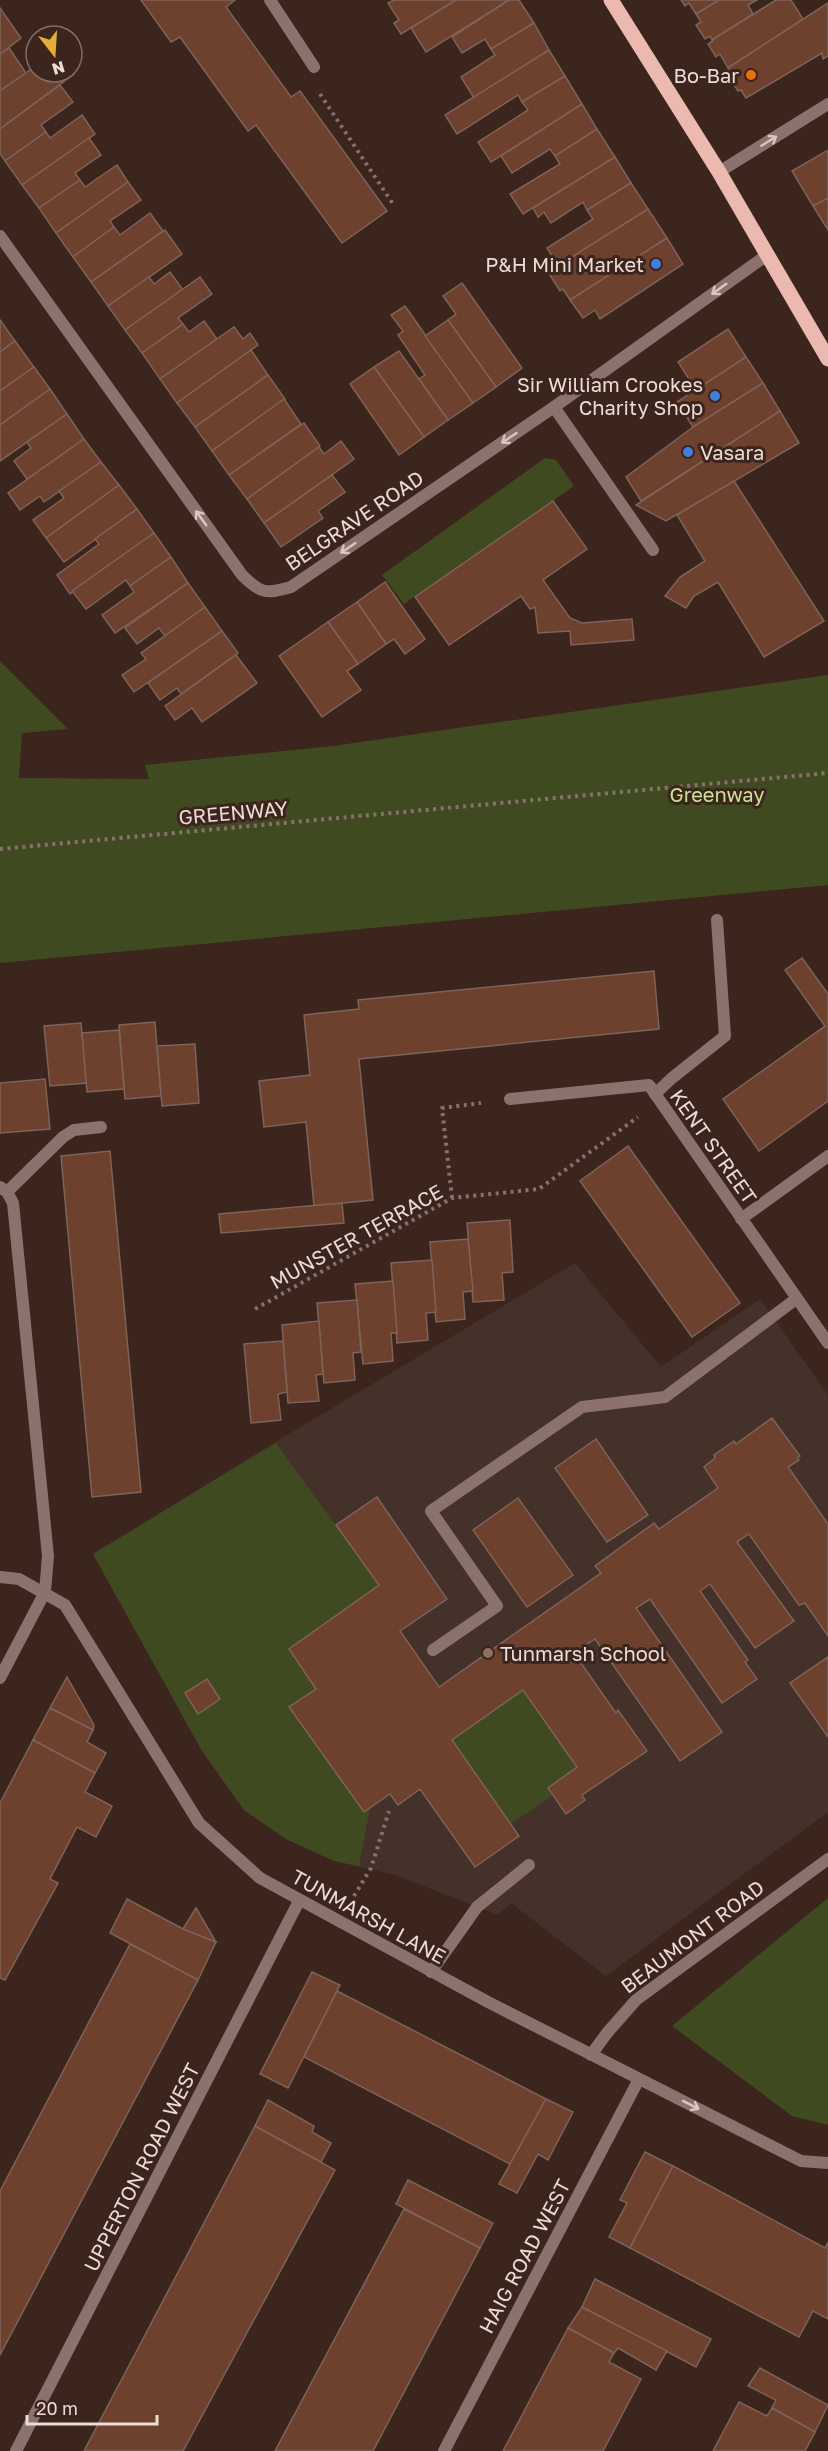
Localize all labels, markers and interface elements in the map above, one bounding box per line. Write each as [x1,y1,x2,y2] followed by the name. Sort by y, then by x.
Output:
[24,24,84,84] north arrow
[50,57,67,80] text: N
[674,63,739,87] place label: Bo-Bar
[744,68,758,82] marker: Bo-Bar
[760,134,777,146] one-way arrow
[485,252,644,276] place label: P&H Mini Market
[649,257,663,271] marker: P&H Mini Market
[711,282,727,295] one-way arrow
[517,372,703,419] place label: Sir William Crookes Charity Shop
[708,389,722,403] marker: Sir William Crookes Charity Shop
[501,432,517,444] one-way arrow
[700,440,764,464] place label: Vasara
[681,445,695,459] marker: Vasara
[280,465,428,575] street label: BELGRAVE ROAD
[195,510,207,526] one-way arrow
[340,542,356,554] one-way arrow
[670,782,764,806] park label: Greenway
[177,795,289,829] street label: GREENWAY
[666,1084,762,1208] street label: KENT STREET
[266,1179,446,1293] street label: MUNSTER TERRACE
[500,1641,666,1665] place label: Tunmarsh School
[481,1646,495,1660] marker: Tunmarsh School
[288,1864,450,1968] street label: TUNMARSH LANE
[616,1874,768,1998] street label: BEAUMONT ROAD
[78,2059,204,2275] street label: UPPERTON ROAD WEST
[682,2100,700,2112] one-way arrow
[473,2175,575,2337] street label: HAIG ROAD WEST
[27,2388,158,2426] scale bar
[36,2397,78,2419] text: 20 m

